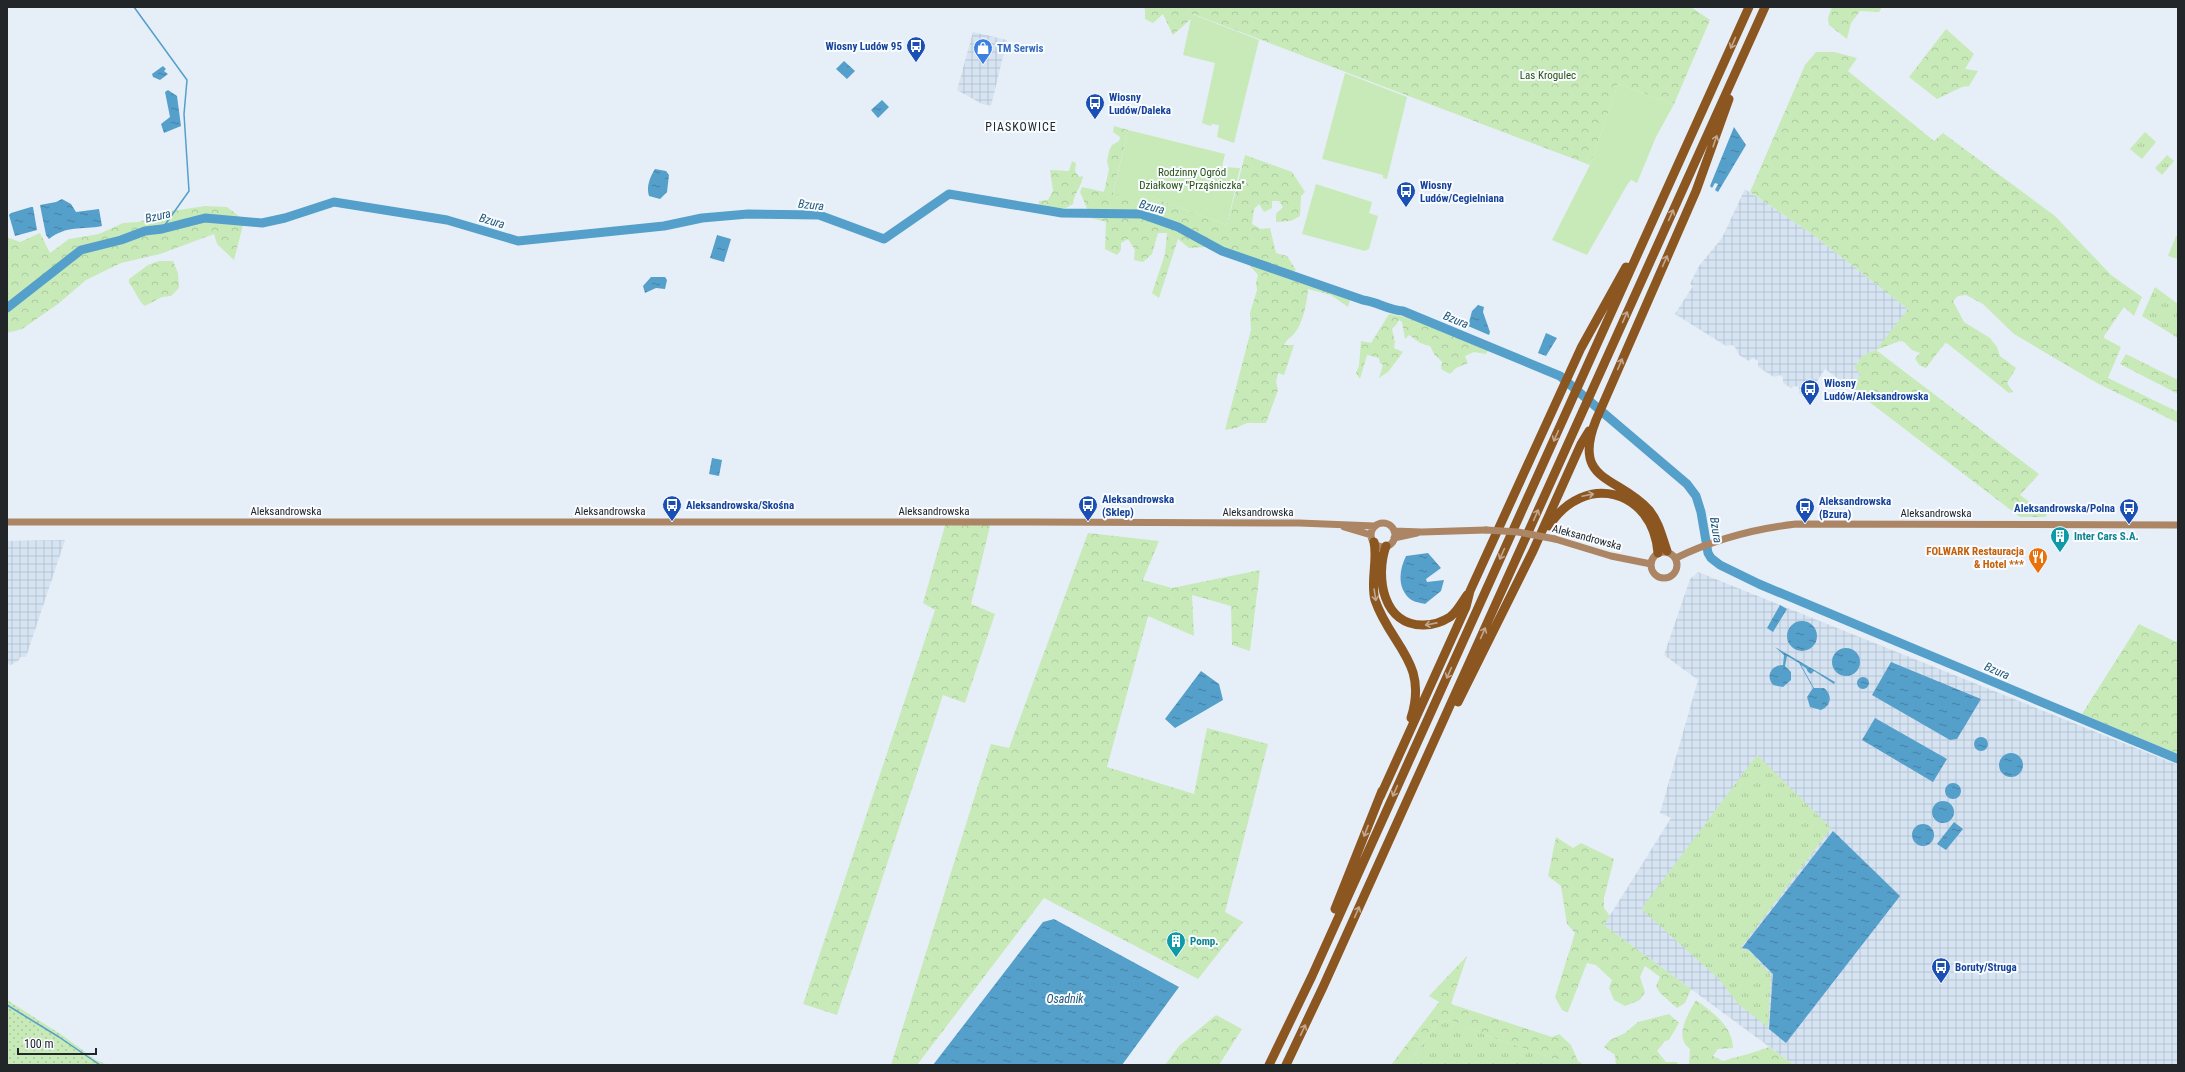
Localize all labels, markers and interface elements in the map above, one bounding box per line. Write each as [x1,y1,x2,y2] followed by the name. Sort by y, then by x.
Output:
[905,35,927,63] bus stop icon: Wiosny Ludów 95
[1729,36,1736,48] one-way arrow
[972,37,994,65] shop icon: TM Serwis
[826,40,902,53] place label: Wiosny Ludów 95
[997,42,1044,55] place label: TM Serwis
[1520,69,1576,82] park label: Las Krogulec
[1109,91,1171,117] place label: Wiosny Ludów/Daleka
[1084,92,1106,120] bus stop icon: Wiosny Ludów/Daleka
[985,120,1057,134] district label: PIASKOWICE
[1712,134,1719,147] one-way arrow
[1139,166,1245,192] park label: Rodzinny Ogród Działkowy "Prząśniczka"
[1420,179,1504,205] place label: Wiosny Ludów/Cegielniana
[1395,180,1417,208] bus stop icon: Wiosny Ludów/Cegielniana
[797,197,825,213] water label: Bzura
[1138,197,1166,217] water label: Bzura
[144,206,172,226] water label: Bzura
[1668,209,1675,221] one-way arrow
[478,211,506,231] water label: Bzura
[1662,255,1669,267] one-way arrow
[1441,309,1471,331] water label: Bzura
[1622,311,1630,323] one-way arrow
[1616,359,1624,371] one-way arrow
[1824,377,1928,403] place label: Wiosny Ludów/Aleksandrowska
[1799,378,1821,406] bus stop icon: Wiosny Ludów/Aleksandrowska
[1551,429,1559,441] one-way arrow
[1581,491,1594,499] one-way arrow
[1102,493,1174,519] place label: Aleksandrowska (Sklep)
[661,494,683,522] bus stop icon: Aleksandrowska/Skośna
[1077,494,1099,522] bus stop icon: Aleksandrowska (Sklep)
[1819,495,1891,521] place label: Aleksandrowska (Bzura)
[1794,496,1816,524] bus stop icon: Aleksandrowska (Bzura)
[2118,497,2140,525] bus stop icon: Aleksandrowska/Polna
[686,499,794,512] place label: Aleksandrowska/Skośna
[2014,502,2115,515] place label: Aleksandrowska/Polna
[250,505,322,518] street label: Aleksandrowska
[574,505,646,518] street label: Aleksandrowska
[898,505,970,518] street label: Aleksandrowska
[1222,506,1294,519] street label: Aleksandrowska
[1900,507,1972,520] street label: Aleksandrowska
[1533,509,1540,521] one-way arrow
[1707,516,1725,544] water label: Bzura
[1551,522,1623,553] street label: Aleksandrowska
[2049,525,2071,553] building icon: Inter Cars S.A.
[2074,530,2139,543] place label: Inter Cars S.A.
[1926,545,2024,571] place label: FOLWARK Restauracja & Hotel ***
[2027,546,2049,574] restaurant icon: FOLWARK Restauracja & Hotel ***
[1498,548,1505,560] one-way arrow
[1371,588,1379,601] one-way arrow
[1425,620,1438,628] one-way arrow
[1480,628,1487,640] one-way arrow
[1982,659,2012,683] water label: Bzura
[1444,666,1452,678] one-way arrow
[1391,785,1398,797] one-way arrow
[1361,825,1369,837] one-way arrow
[1354,906,1361,918] one-way arrow
[1165,930,1187,958] building icon: Pomp.
[1190,935,1218,948] place label: Pomp.
[1930,956,1952,984] bus stop icon: Boruty/Struga
[1955,961,2017,974] place label: Boruty/Struga
[1046,992,1084,1006] water label: Osadnik
[1300,1024,1307,1036] one-way arrow
[18,1030,96,1056] scale bar
[24,1037,54,1051] text: 100 m

